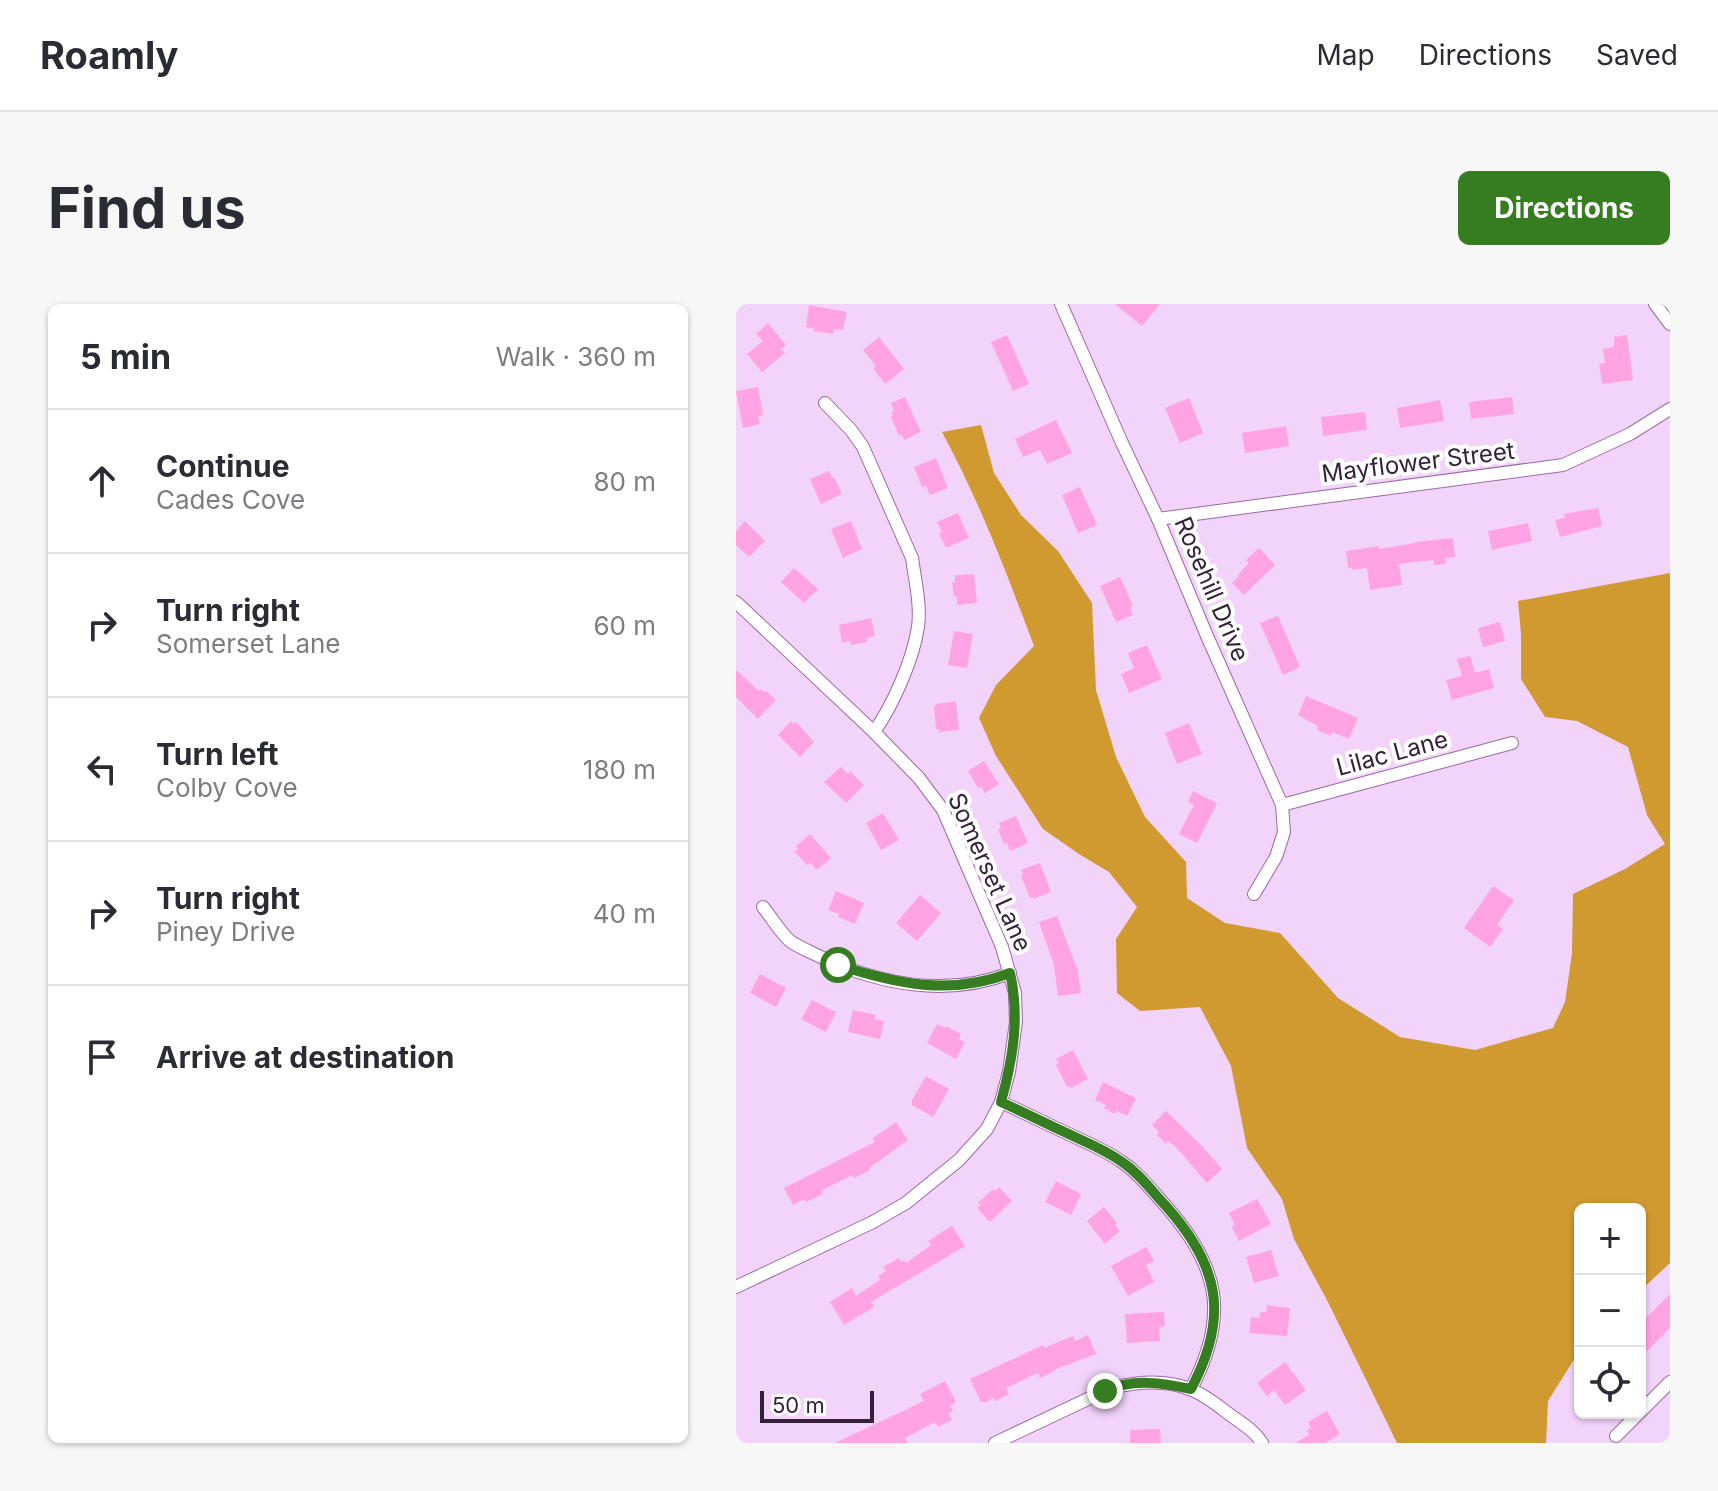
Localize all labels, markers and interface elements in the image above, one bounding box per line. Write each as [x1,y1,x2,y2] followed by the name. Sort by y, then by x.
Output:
[40,32,178,78] text: Roamly
[1316,38,1375,72] text: Map
[1419,38,1552,72] text: Directions
[1596,38,1678,72] text: Saved
[1458,171,1670,245] button: Directions
[48,174,246,242] text: Find us
[80,336,171,377] text: 5 min
[496,341,656,372] text: Walk · 360 m
[1320,436,1516,488] street label: Mayflower Street
[156,448,290,484] text: Continue
[80,459,124,503] icon: ahead
[593,466,656,497] text: 80 m
[156,484,305,515] text: Cades Cove
[1169,512,1255,666] street label: Rosehill Drive
[156,592,300,628] text: Turn right
[80,603,124,647] icon: right
[593,610,656,641] text: 60 m
[156,628,341,659] text: Somerset Lane
[1333,724,1451,782] street label: Lilac Lane
[156,736,278,772] text: Turn left
[80,747,124,791] icon: left
[583,754,656,785] text: 180 m
[156,772,298,803] text: Colby Cove
[942,788,1038,956] street label: Somerset Lane
[156,880,300,916] text: Turn right
[80,891,124,935] icon: right
[593,898,656,929] text: 40 m
[156,916,295,947] text: Piney Drive
[820,947,856,983] route start
[80,1035,124,1079] icon: arrive
[156,1039,454,1075] text: Arrive at destination
[1574,1203,1646,1419] map controls
[1574,1203,1646,1275] button: +
[1574,1275,1646,1347] button: −
[1574,1347,1646,1419] button: locate
[1087,1373,1123,1409] route end
[760,1387,874,1423] scale bar
[772,1392,825,1418] text: 50 m

